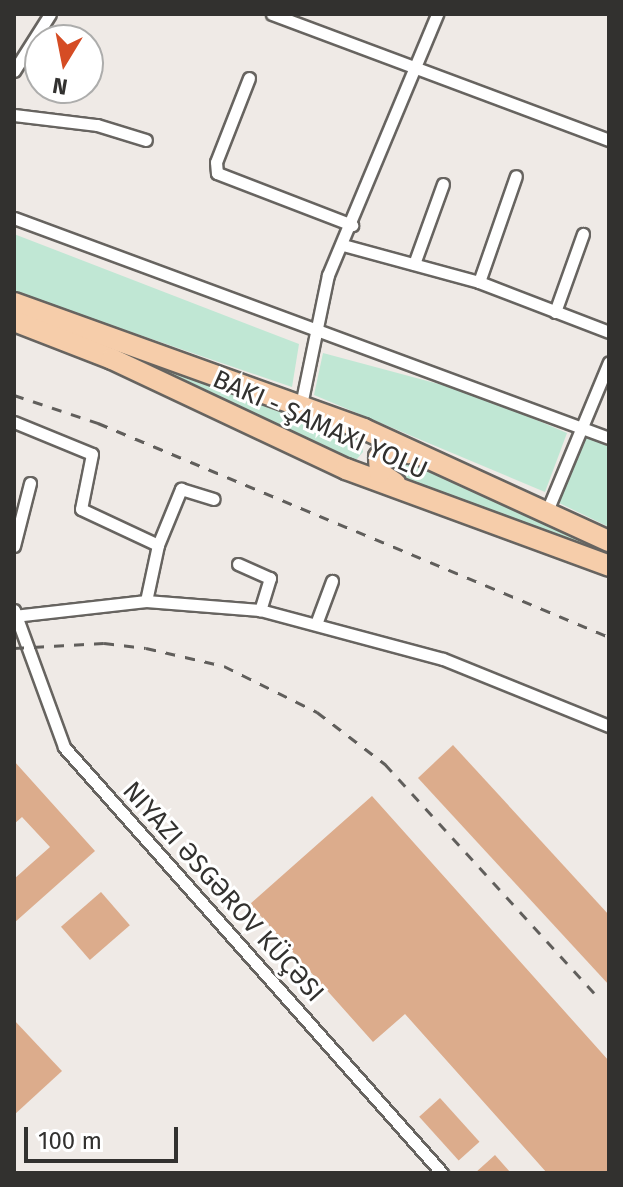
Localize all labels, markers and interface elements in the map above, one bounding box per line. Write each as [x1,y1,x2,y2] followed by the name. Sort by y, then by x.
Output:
[24,24,104,104] north arrow
[51,72,70,101] text: N
[208,364,432,486] street label: BAKI - ŞAMAXI YOLU
[116,775,330,1009] street label: NIYAZI ƏSGƏROV KÜÇƏSI
[28,1111,182,1161] scale bar
[38,1127,102,1155] text: 100 m

